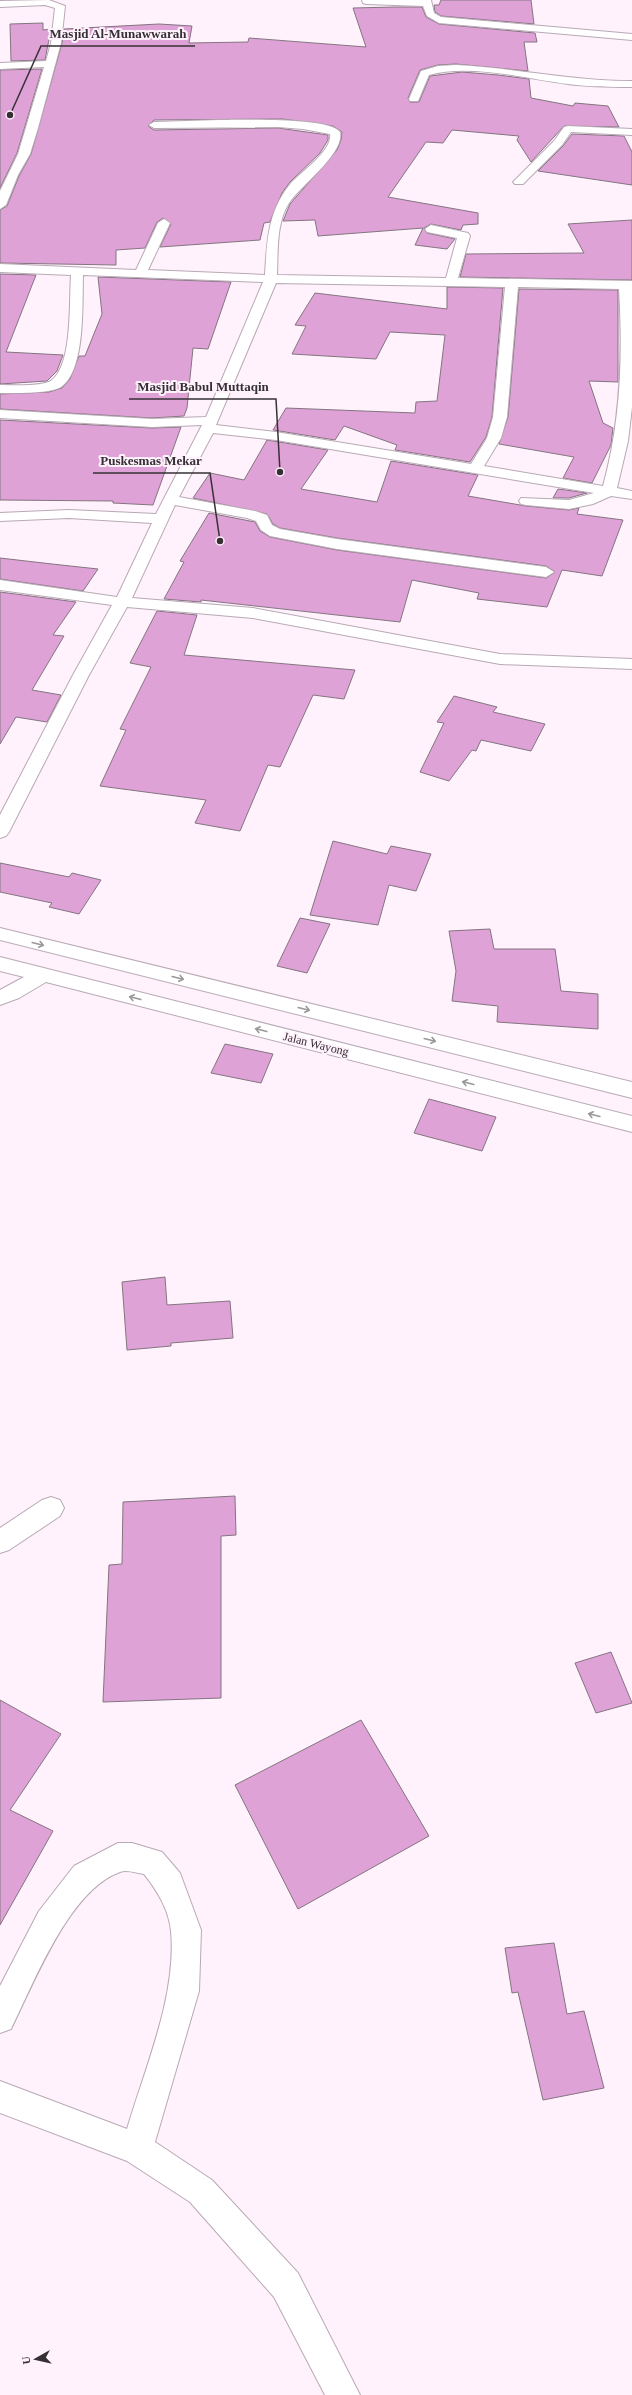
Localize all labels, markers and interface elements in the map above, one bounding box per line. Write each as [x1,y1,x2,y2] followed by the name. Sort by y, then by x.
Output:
[41,21,195,46] callout: Masjid Al-Munawwarah
[50,26,187,41] text: Masjid Al-Munawwarah
[129,374,276,399] callout: Masjid Babul Muttaqin
[137,379,270,394] text: Masjid Babul Muttaqin
[93,448,210,473] callout: Puskesmas Mekar
[100,453,202,468] text: Puskesmas Mekar
[31,940,44,948] one-way arrow
[171,975,184,982] one-way arrow
[129,994,142,1001] one-way arrow
[297,1006,310,1014] one-way arrow
[255,1026,268,1033] one-way arrow
[282,1029,350,1059] street label: Jalan Wayong
[423,1037,436,1045] one-way arrow
[462,1078,475,1086] one-way arrow
[588,1110,601,1118] one-way arrow
[16,2339,56,2379] north arrow
[20,2356,33,2365] text: U

